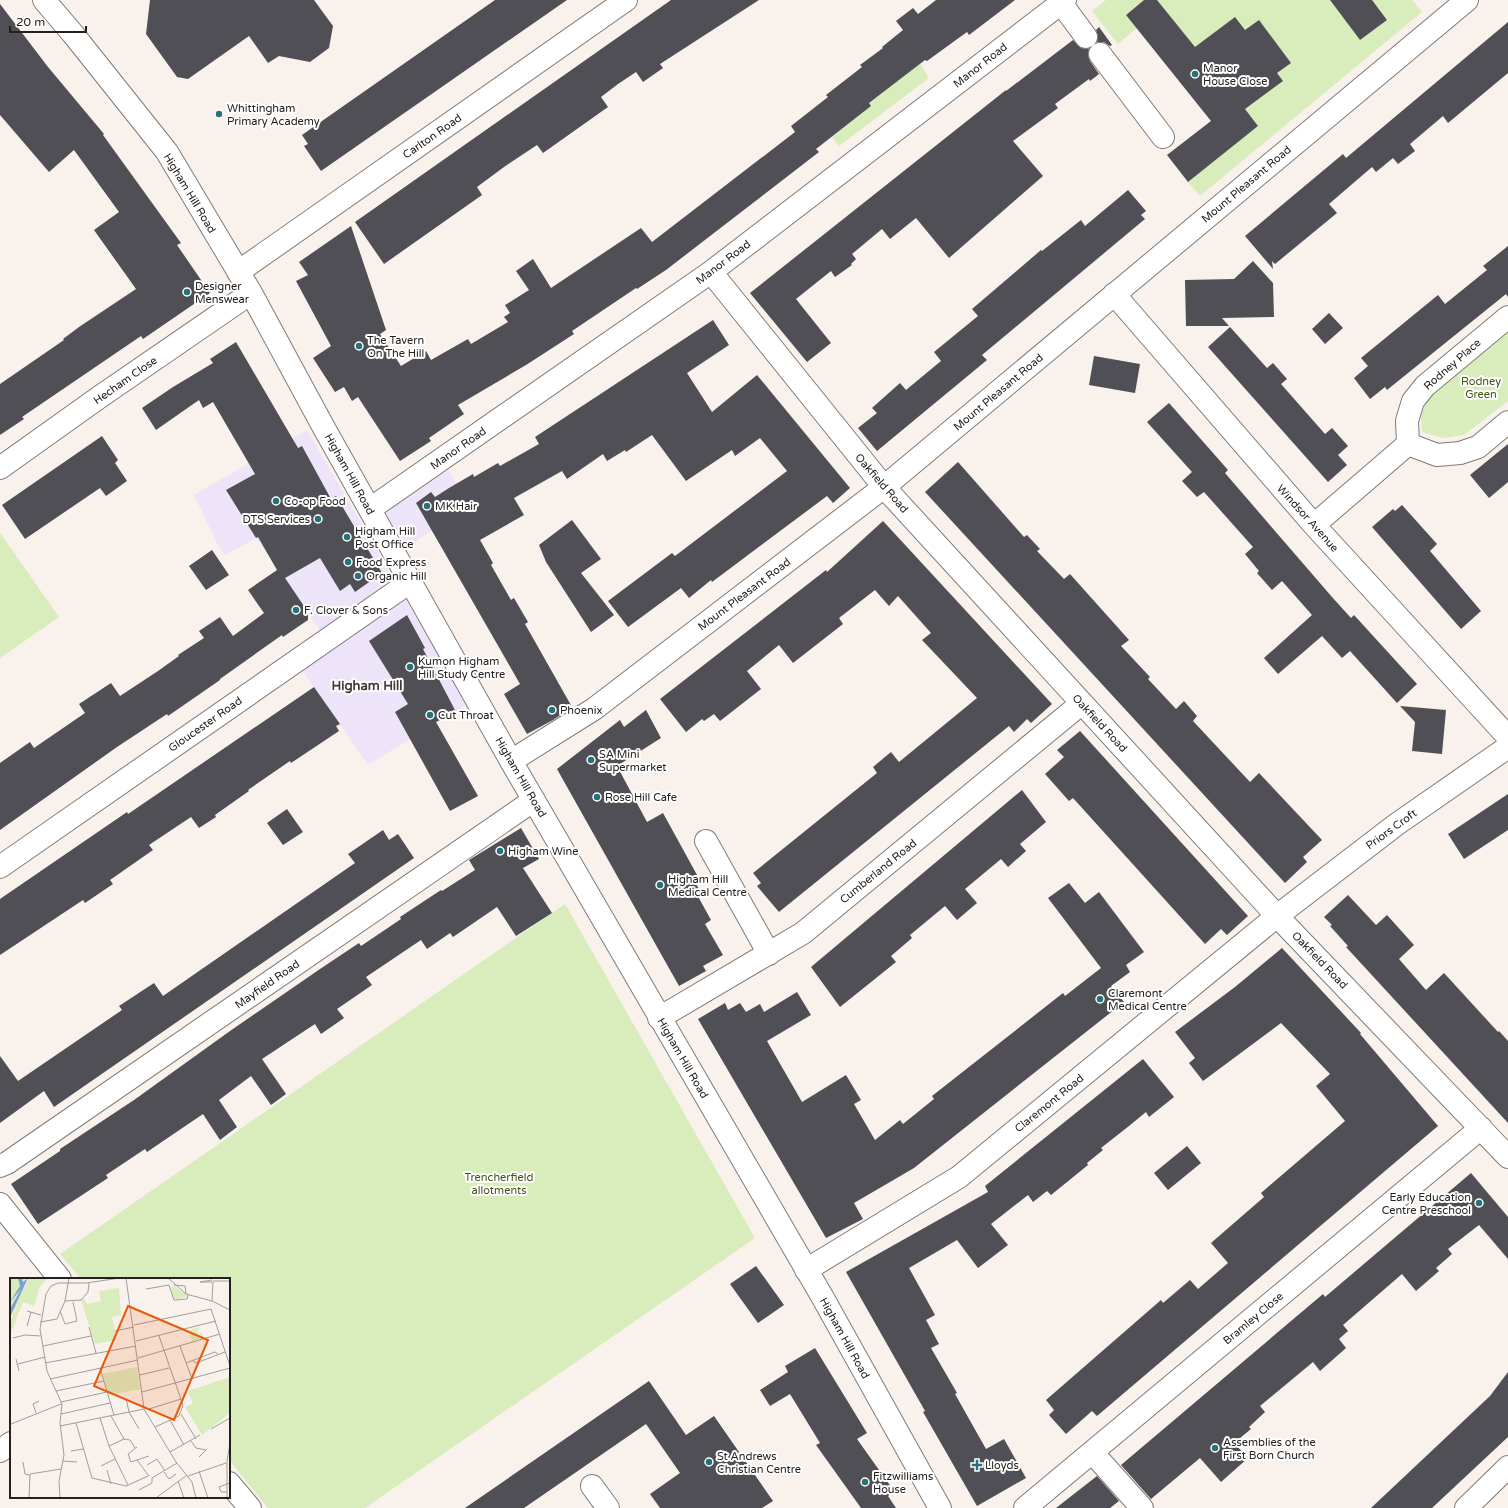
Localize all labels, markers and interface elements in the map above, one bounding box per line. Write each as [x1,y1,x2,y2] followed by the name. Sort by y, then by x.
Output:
[10,8,86,34] scale bar
[16,15,45,29] text: 20 m
[951,40,1010,91] street label: Manor Road
[1203,62,1267,88] place label: Manor House Close
[1190,69,1200,79] marker: Manor House Close
[227,102,320,128] place label: Whittingham Primary Academy
[214,109,224,119] marker: Whittingham Primary Academy
[400,111,464,161] street label: Carlton Road
[1199,143,1294,226] street label: Mount Pleasant Road
[161,151,219,235] street label: Higham Hill Road
[693,238,753,287] street label: Manor Road
[195,280,250,306] place label: Designer Menswear
[182,287,192,297] marker: Designer Menswear
[367,334,424,360] place label: The Tavern On The Hill
[1421,336,1484,393] street label: Rodney Place
[354,341,364,351] marker: The Tavern On The Hill
[951,351,1046,434] street label: Mount Pleasant Road
[91,354,160,407] street label: Hecham Close
[1461,375,1501,401] park label: Rodney Green
[428,424,489,472] street label: Manor Road
[322,431,377,517] street label: Higham Hill Road
[852,451,911,516] street label: Oakfield Road
[1274,482,1341,555] street label: Windsor Avenue
[284,495,346,508] place label: Co-op Food
[271,496,281,506] marker: Co-op Food
[435,500,478,513] place label: MK Hair
[422,501,432,511] marker: MK Hair
[243,513,310,526] place label: DTS Services
[313,514,323,524] marker: DTS Services
[355,525,415,551] place label: Higham Hill Post Office
[342,532,352,542] marker: Higham Hill Post Office
[695,555,793,634] street label: Mount Pleasant Road
[356,556,426,569] place label: Food Express
[343,557,353,567] marker: Food Express
[366,570,427,583] place label: Organic Hill
[353,571,363,581] marker: Organic Hill
[304,604,388,617] place label: F. Clover & Sons
[291,605,301,615] marker: F. Clover & Sons
[418,655,505,681] place label: Kumon Higham Hill Study Centre
[405,662,415,672] marker: Kumon Higham Hill Study Centre
[331,678,403,694] district label: Higham Hill
[1070,692,1130,755] street label: Oakfield Road
[166,694,245,755] street label: Gloucester Road
[560,704,602,717] place label: Phoenix
[547,705,557,715] marker: Phoenix
[438,709,494,722] place label: Cut Throat
[425,710,435,720] marker: Cut Throat
[492,735,549,820] street label: Higham Hill Road
[599,748,667,774] place label: SA Mini Supermarket
[586,755,596,765] marker: SA Mini Supermarket
[605,791,677,804] place label: Rose Hill Cafe
[592,792,602,802] marker: Rose Hill Cafe
[1363,807,1419,852] street label: Priors Croft
[837,836,919,906] street label: Cumberland Road
[508,845,578,858] place label: Higham Wine
[495,846,505,856] marker: Higham Wine
[668,873,747,899] place label: Higham Hill Medical Centre
[655,880,665,890] marker: Higham Hill Medical Centre
[1289,929,1350,992] street label: Oakfield Road
[232,957,302,1012] street label: Mayfield Road
[1108,987,1187,1013] place label: Claremont Medical Centre
[1095,994,1105,1004] marker: Claremont Medical Centre
[654,1016,711,1101] street label: Higham Hill Road
[1012,1072,1086,1135] street label: Claremont Road
[465,1171,534,1197] park label: Trencherfield allotments
[1382,1191,1471,1217] place label: Early Education Centre Preschool
[1474,1198,1484,1208] marker: Early Education Centre Preschool
[10,1278,230,1498] inset map
[1221,1290,1286,1347] street label: Bramley Close
[817,1295,872,1381] street label: Higham Hill Road
[1223,1436,1316,1462] place label: Assemblies of the First Born Church
[1210,1443,1220,1453] marker: Assemblies of the First Born Church
[717,1450,801,1476] place label: St Andrews Christian Centre
[704,1457,714,1467] marker: St Andrews Christian Centre
[985,1459,1019,1472] place label: Lloyds
[972,1460,982,1470] marker: Lloyds
[873,1470,933,1496] place label: Fitzwilliams House
[860,1477,870,1487] marker: Fitzwilliams House

